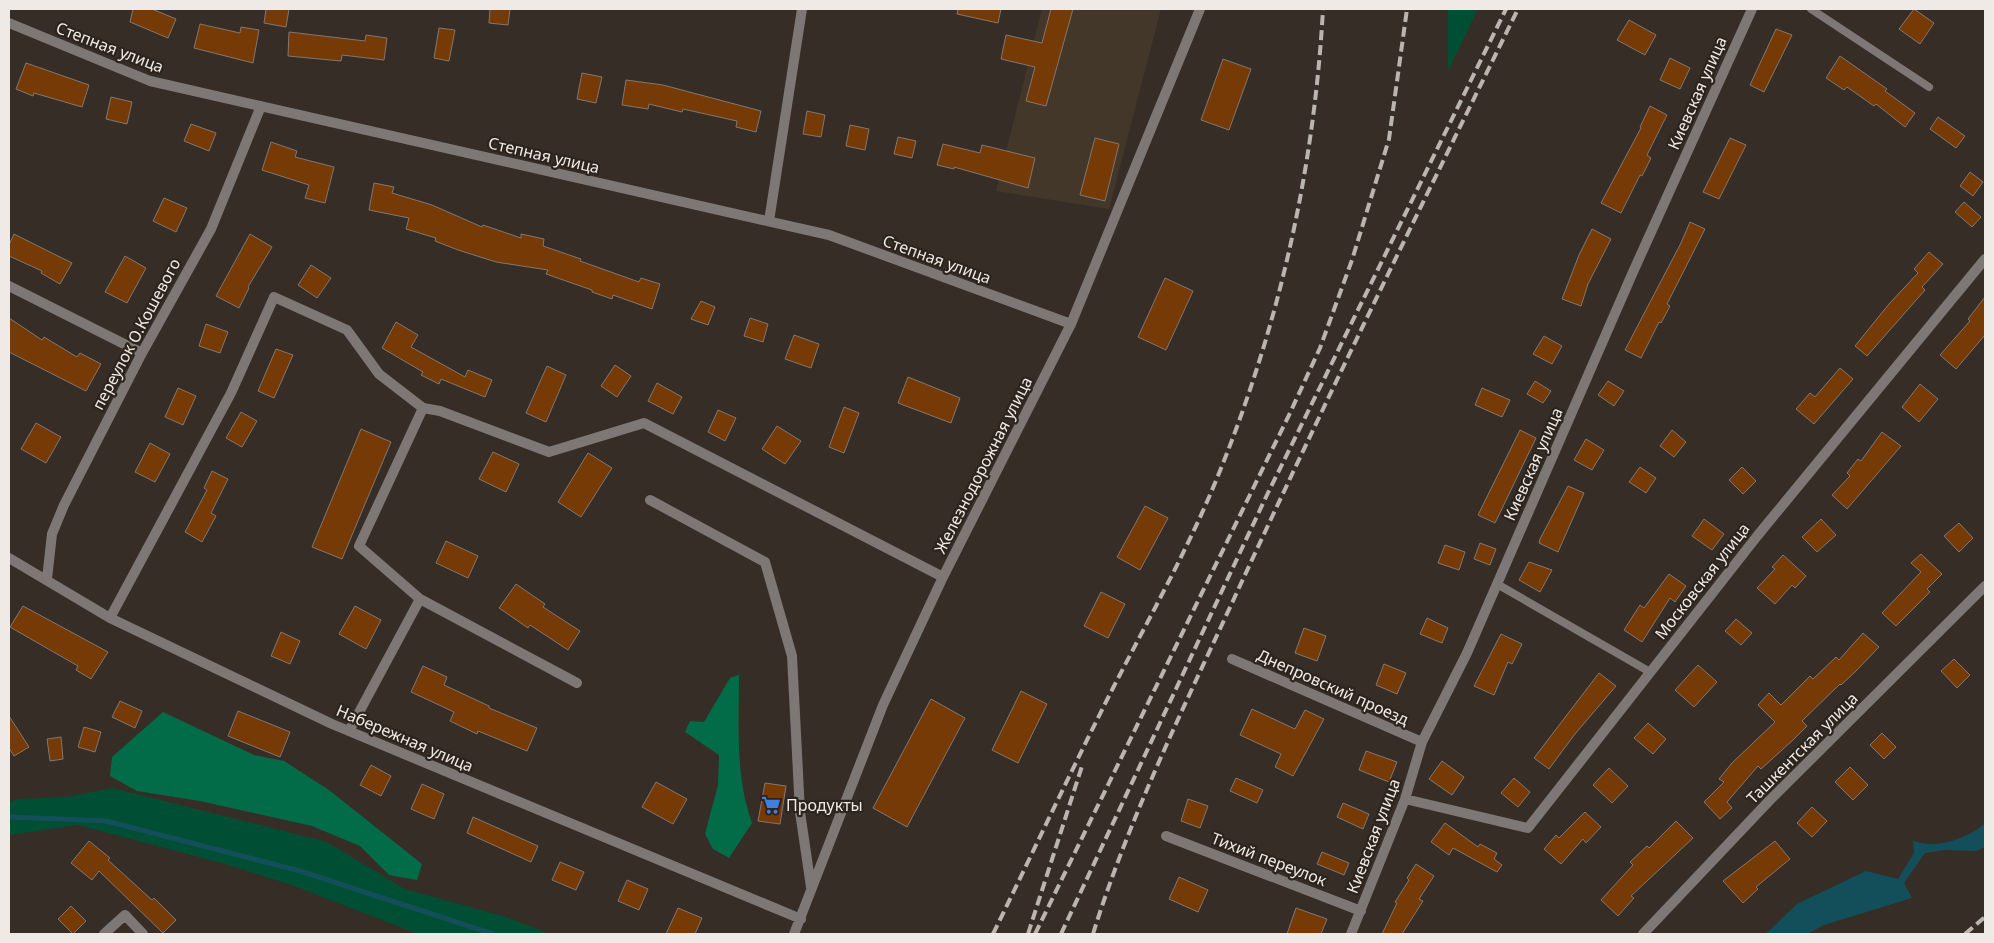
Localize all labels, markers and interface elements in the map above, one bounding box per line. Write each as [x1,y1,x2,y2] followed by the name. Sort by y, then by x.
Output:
[53,16,167,78] street label: Степная улица
[1662,33,1732,153] street label: Киевская улица
[486,132,602,178] street label: Степная улица
[880,229,994,289] street label: Степная улица
[87,254,185,414] street label: переулок О.Кошевого
[929,373,1037,557] street label: Железнодорожная улица
[1498,404,1568,524] street label: Киевская улица
[1650,518,1754,644] street label: Московская улица
[1254,644,1413,731] street label: Днепровский проезд
[1741,687,1863,809] street label: Ташкентская улица
[333,699,477,777] street label: Набережная улица
[1341,775,1405,897] street label: Киевская улица
[760,794,782,816] supermarket icon: Продукты
[786,794,863,816] place label: Продукты
[1208,827,1330,891] street label: Тихий переулок

